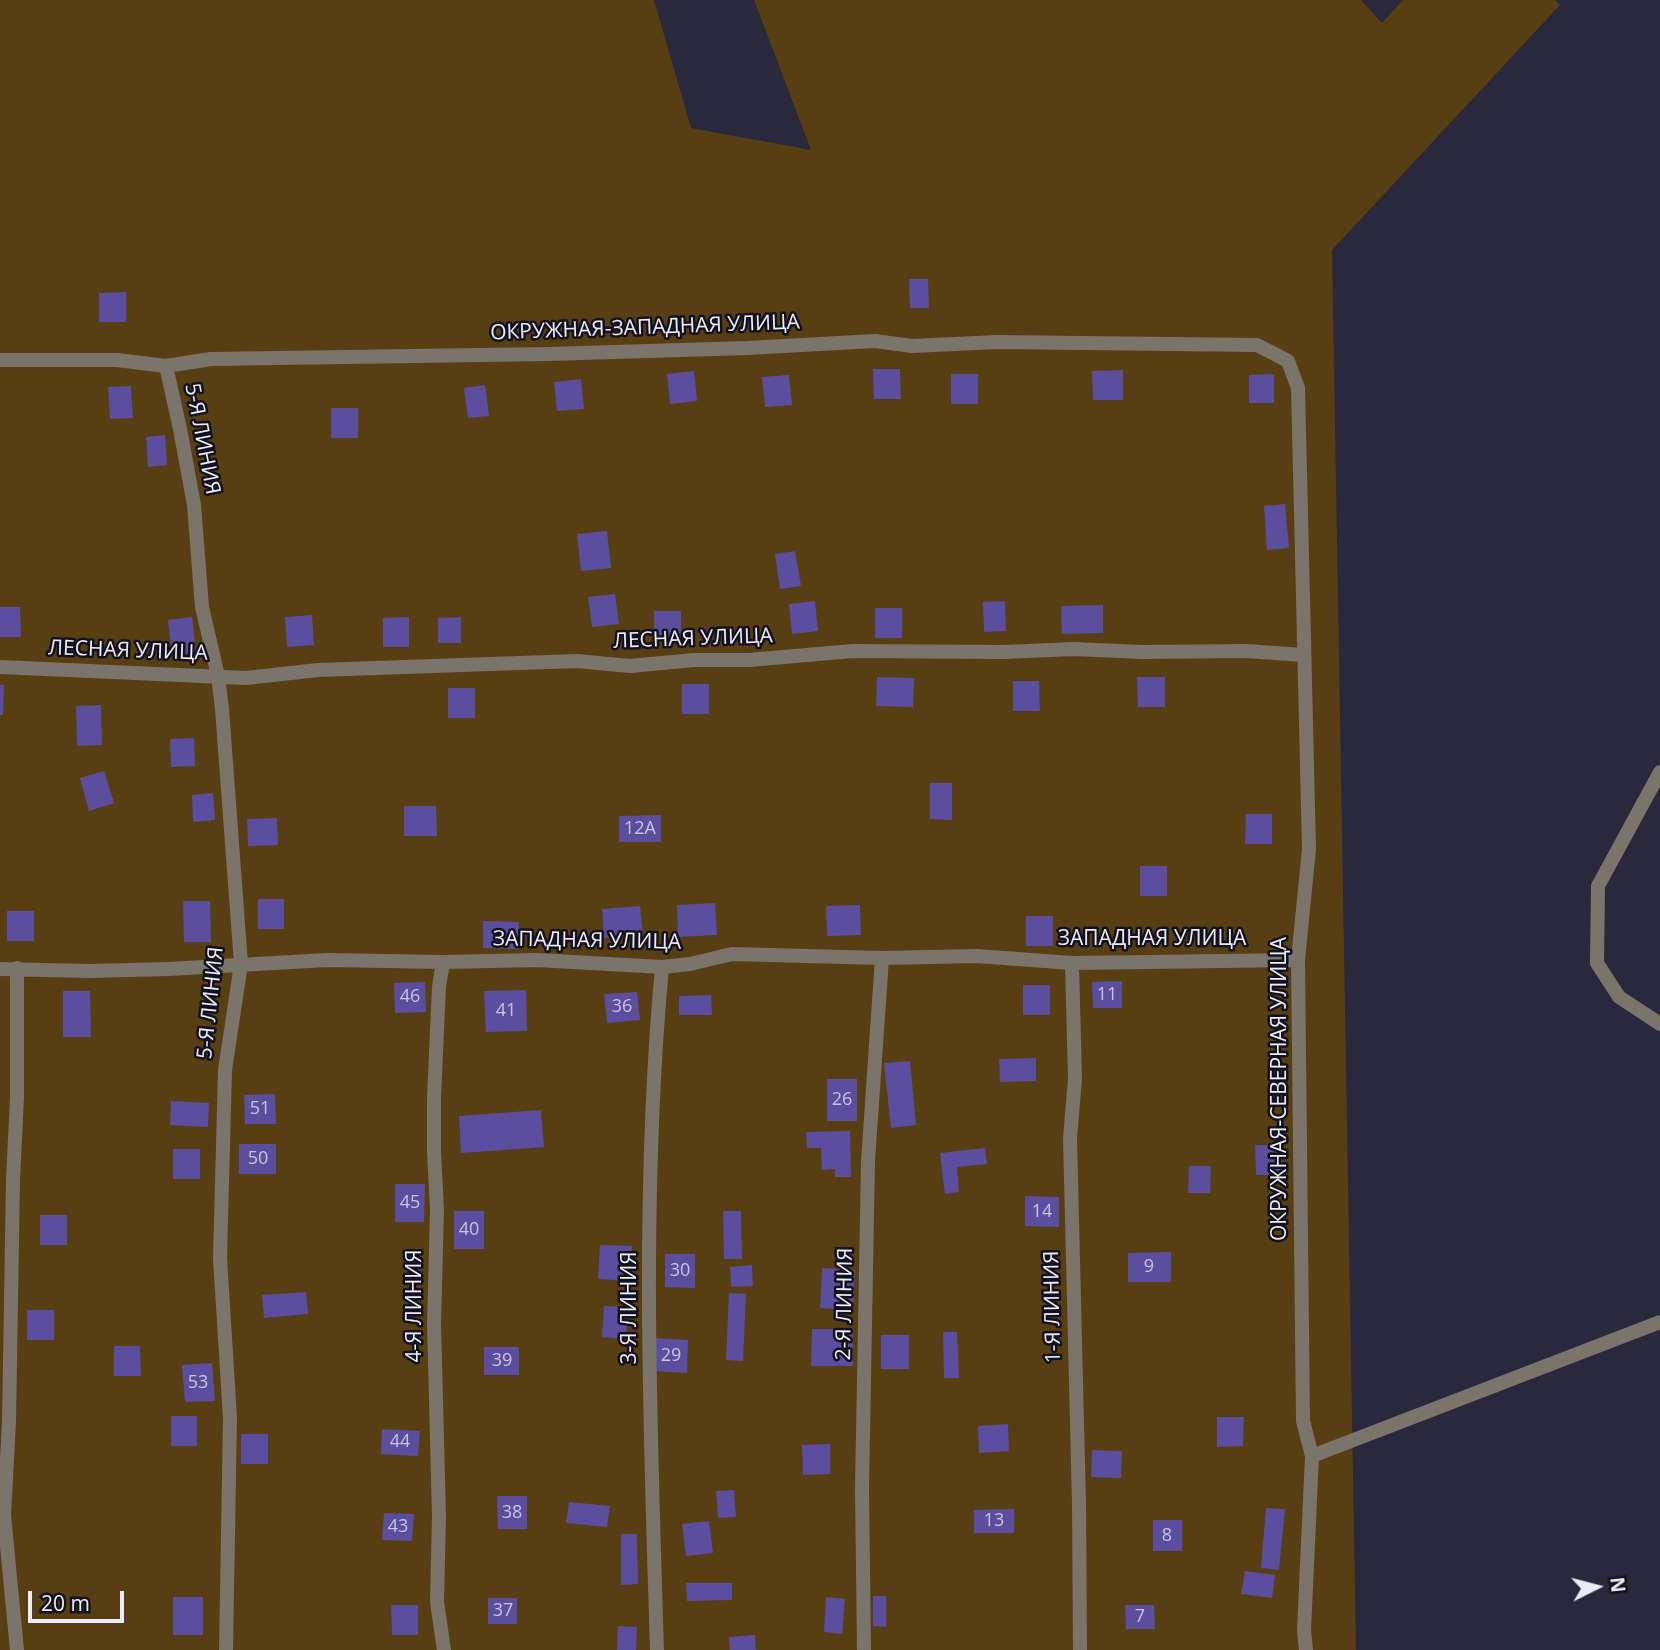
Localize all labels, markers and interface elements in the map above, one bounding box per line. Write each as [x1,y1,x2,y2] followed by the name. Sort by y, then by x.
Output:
[490,310,800,346] street label: ОКРУЖНАЯ-ЗАПАДНАЯ УЛИЦА
[179,381,225,497] street label: 5-Я ЛИНИЯ
[613,624,773,654] street label: ЛЕСНАЯ УЛИЦА
[48,636,208,666] street label: ЛЕСНАЯ УЛИЦА
[624,818,656,840] house number: 12А
[1058,926,1246,952] street label: ЗАПАДНАЯ УЛИЦА
[493,927,681,955] street label: ЗАПАДНАЯ УЛИЦА
[1267,937,1293,1241] street label: ОКРУЖНАЯ-СЕВЕРНАЯ УЛИЦА
[193,946,229,1060] street label: 5-Я ЛИНИЯ
[1097,984,1117,1006] house number: 11
[400,986,420,1008] house number: 46
[612,996,632,1018] house number: 36
[496,1000,516,1022] house number: 41
[832,1089,852,1111] house number: 26
[250,1098,270,1120] house number: 51
[248,1148,268,1170] house number: 50
[400,1192,420,1214] house number: 45
[1032,1201,1052,1223] house number: 14
[459,1219,479,1241] house number: 40
[831,1247,859,1361] street label: 2-Я ЛИНИЯ
[402,1250,428,1362] street label: 4-Я ЛИНИЯ
[1039,1250,1067,1364] street label: 1-Я ЛИНИЯ
[617,1252,643,1364] street label: 3-Я ЛИНИЯ
[1144,1256,1154,1278] house number: 9
[670,1260,690,1282] house number: 30
[661,1345,681,1367] house number: 29
[492,1350,512,1372] house number: 39
[188,1372,208,1394] house number: 53
[390,1431,410,1453] house number: 44
[502,1502,522,1524] house number: 38
[984,1510,1004,1532] house number: 13
[388,1516,408,1538] house number: 43
[1162,1525,1172,1547] house number: 8
[1562,1552,1632,1622] north arrow
[32,1576,128,1620] scale bar
[1604,1576,1632,1594] text: N
[41,1589,90,1617] text: 20 m
[493,1600,513,1622] house number: 37
[1135,1606,1145,1628] house number: 7

